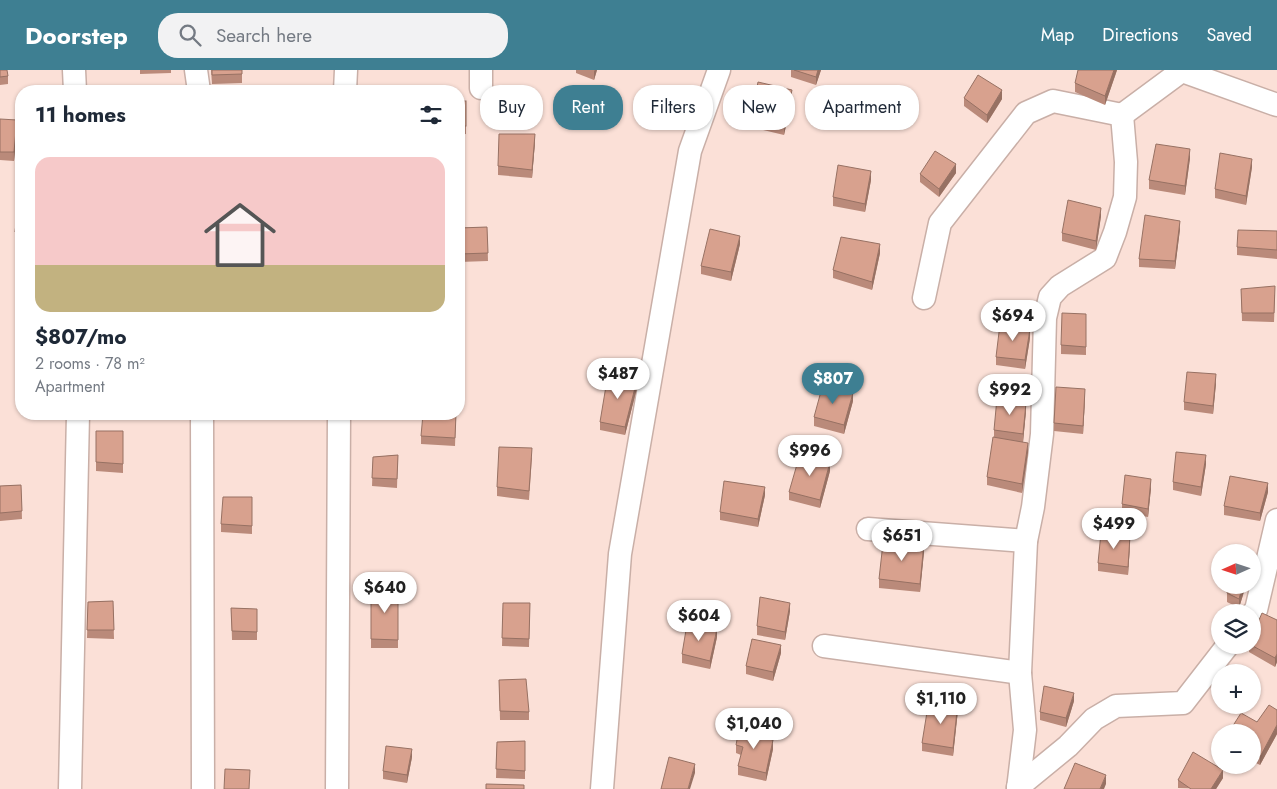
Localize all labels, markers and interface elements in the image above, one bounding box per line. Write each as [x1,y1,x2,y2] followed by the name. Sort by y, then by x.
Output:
[158,13,508,58] search box
[25,18,128,53] text: Doorstep
[176,21,204,49] icon: search
[216,22,312,49] text: Search here
[1041,22,1074,48] text: Map
[1102,22,1178,48] text: Directions
[1206,22,1252,48] text: Saved
[480,85,543,130] chip: Buy
[553,85,623,130] chip: Rent
[633,85,713,130] chip: Filters
[723,85,795,130] chip: New
[805,85,919,130] chip: Apartment
[35,100,126,130] text: 11 homes
[417,101,445,129] icon: filters
[195,190,285,280] icon: home
[983,300,1043,342] pin: $694
[992,304,1034,327] text: $694
[35,322,127,352] text: $807/mo
[35,352,145,375] text: 2 rooms · 78 m²
[588,358,648,400] pin: $487
[598,362,638,385] text: $487
[803,362,863,405] pin: $807
[813,367,853,390] text: $807
[980,374,1040,416] pin: $992
[35,375,105,398] text: Apartment
[989,378,1031,401] text: $992
[780,434,840,477] pin: $996
[789,439,831,462] text: $996
[1084,508,1144,550] pin: $499
[1093,512,1135,535] text: $499
[872,520,932,562] pin: $651
[882,524,922,547] text: $651
[1211,544,1261,594] north arrow
[1211,544,1261,774] map controls
[355,572,415,614] pin: $640
[364,576,406,599] text: $640
[669,600,729,642] pin: $604
[678,604,720,627] text: $604
[1211,604,1261,654] button: layers
[1211,664,1261,714] button: +
[900,682,982,725] pin: $1,110
[916,687,966,710] text: $1,110
[713,708,795,750] pin: $1,040
[726,712,782,735] text: $1,040
[1211,724,1261,774] button: −

